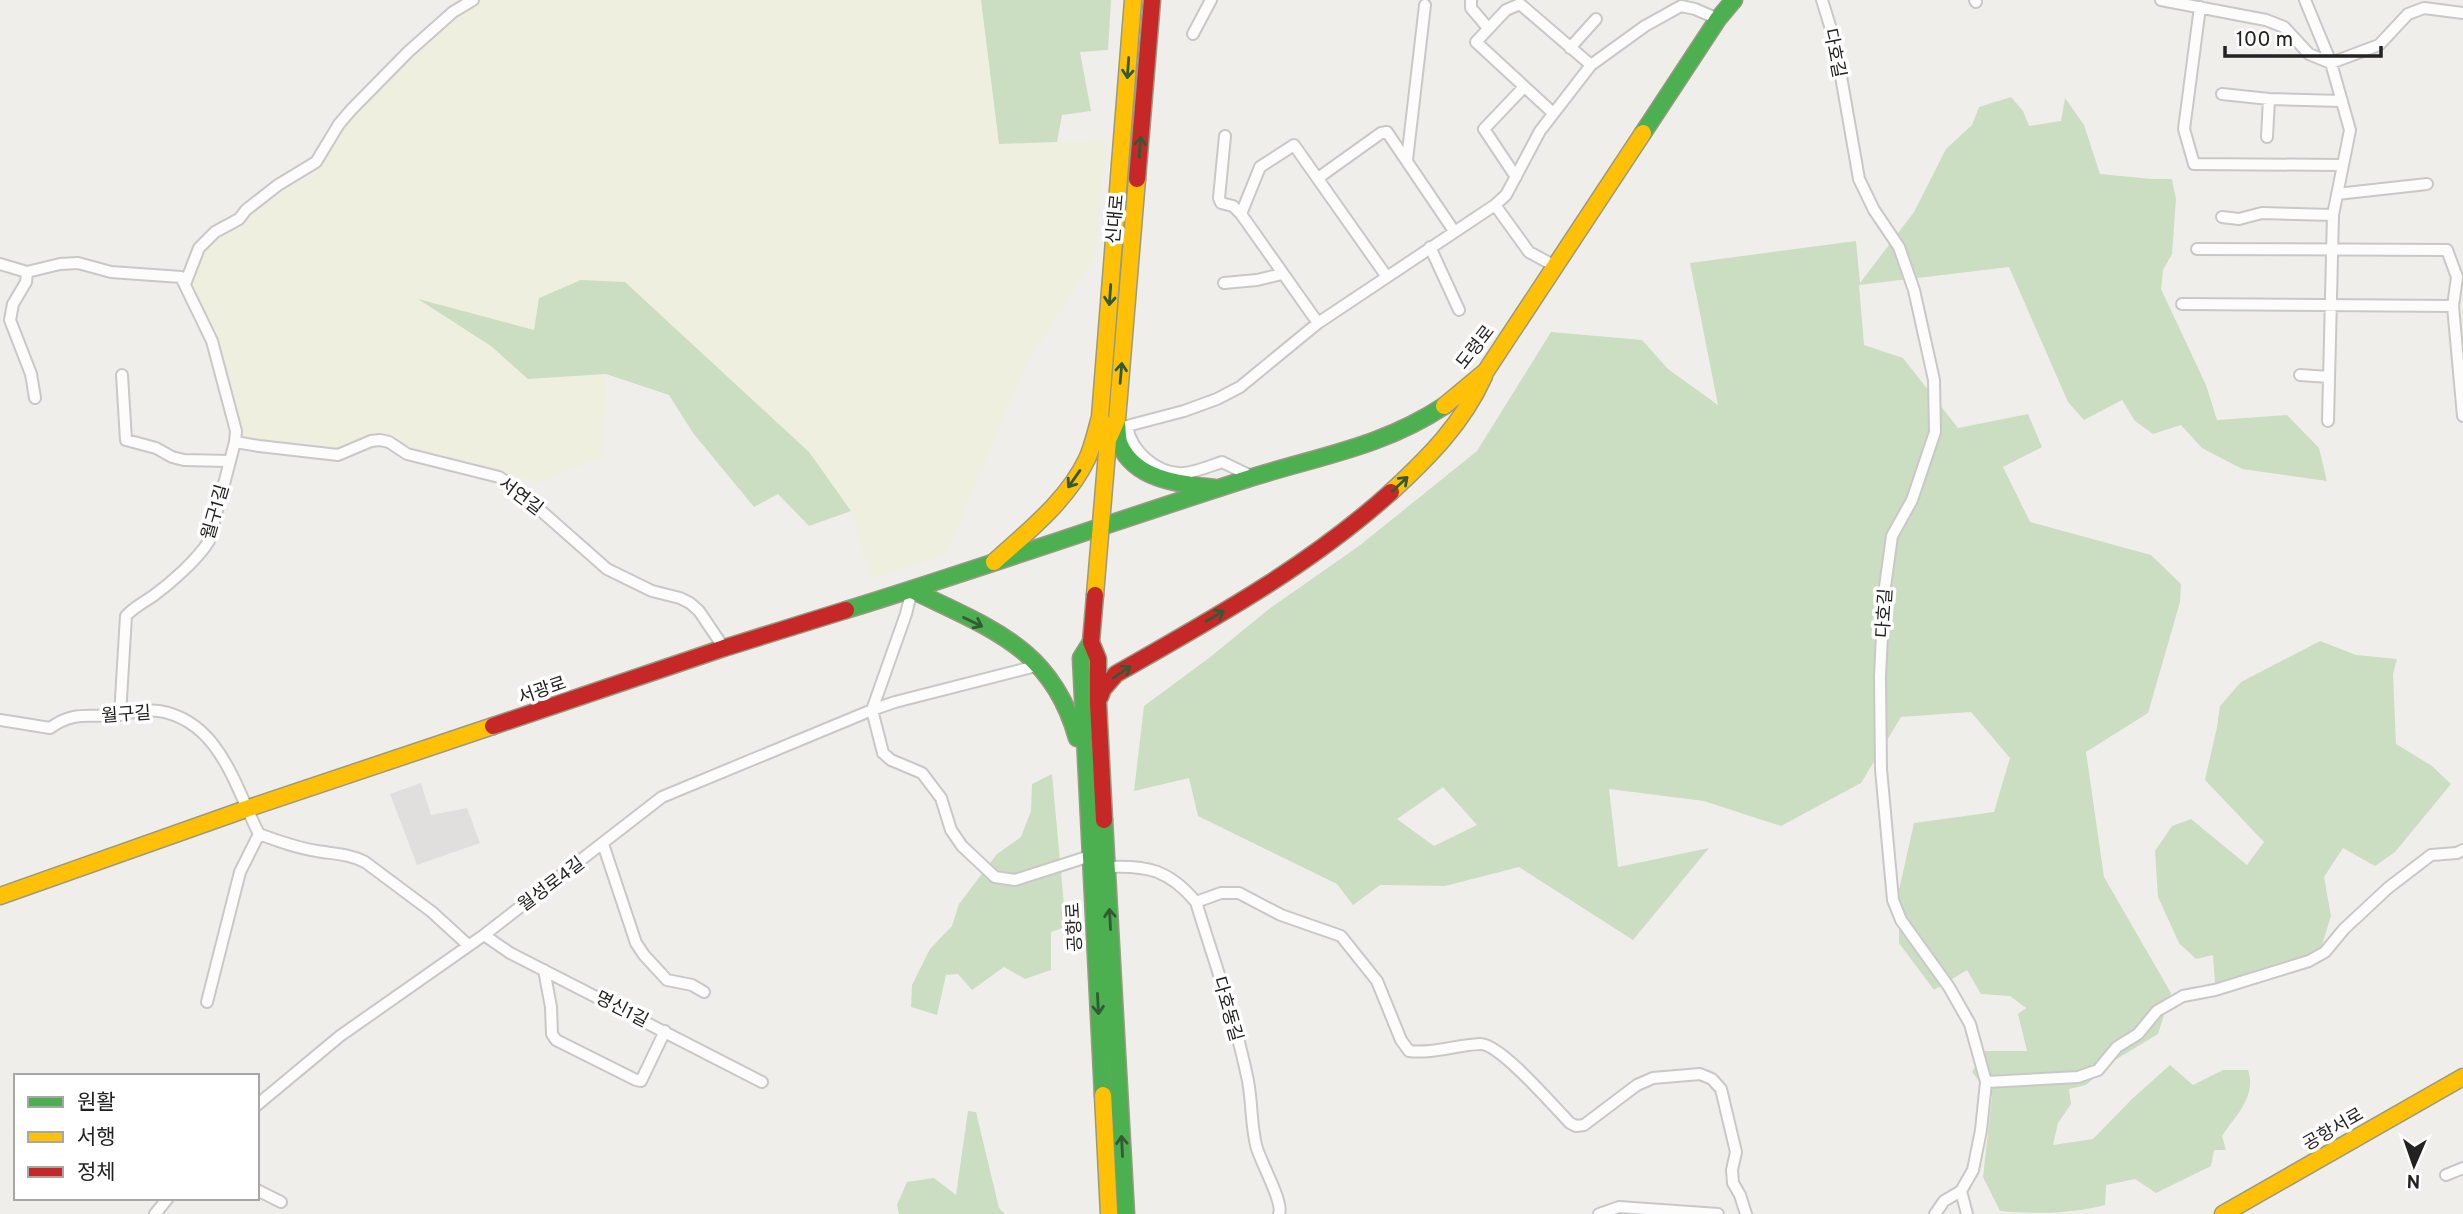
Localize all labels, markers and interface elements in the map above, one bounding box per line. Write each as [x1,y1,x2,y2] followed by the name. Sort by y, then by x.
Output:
[2225,14,2381,58] scale bar
[1817,27,1850,80] street label: 다호길
[2236,27,2293,54] text: 100 m
[1121,56,1134,79] one-way arrow
[1134,136,1147,159] one-way arrow
[1103,193,1130,245] street label: 신대로
[1103,283,1116,306] one-way arrow
[1452,321,1501,375] street label: 도령로
[1115,363,1128,385] one-way arrow
[1066,469,1081,488] one-way arrow
[493,473,547,521] street label: 서연길
[1391,476,1408,493] one-way arrow
[198,482,235,543] street label: 월구1길
[1872,588,1899,639] street label: 다호길
[1205,609,1225,623] one-way arrow
[962,615,983,629] one-way arrow
[1112,665,1131,679] one-way arrow
[515,672,570,710] street label: 서광로
[101,702,152,729] street label: 월구길
[514,853,590,918] street label: 월성로4길
[1063,902,1088,952] street label: 공항로
[1103,907,1116,930] one-way arrow
[1206,974,1247,1044] street label: 다호동길
[591,987,652,1033] street label: 명신1길
[1091,992,1104,1015] one-way arrow
[14,1074,259,1200] legend
[77,1090,116,1117] text: 원활
[2299,1104,2368,1157] street label: 공항서로
[77,1125,116,1152] text: 서행
[2379,1130,2449,1200] north arrow
[1116,1135,1129,1158] one-way arrow
[77,1160,116,1187] text: 정체
[2406,1168,2421,1192] text: N

